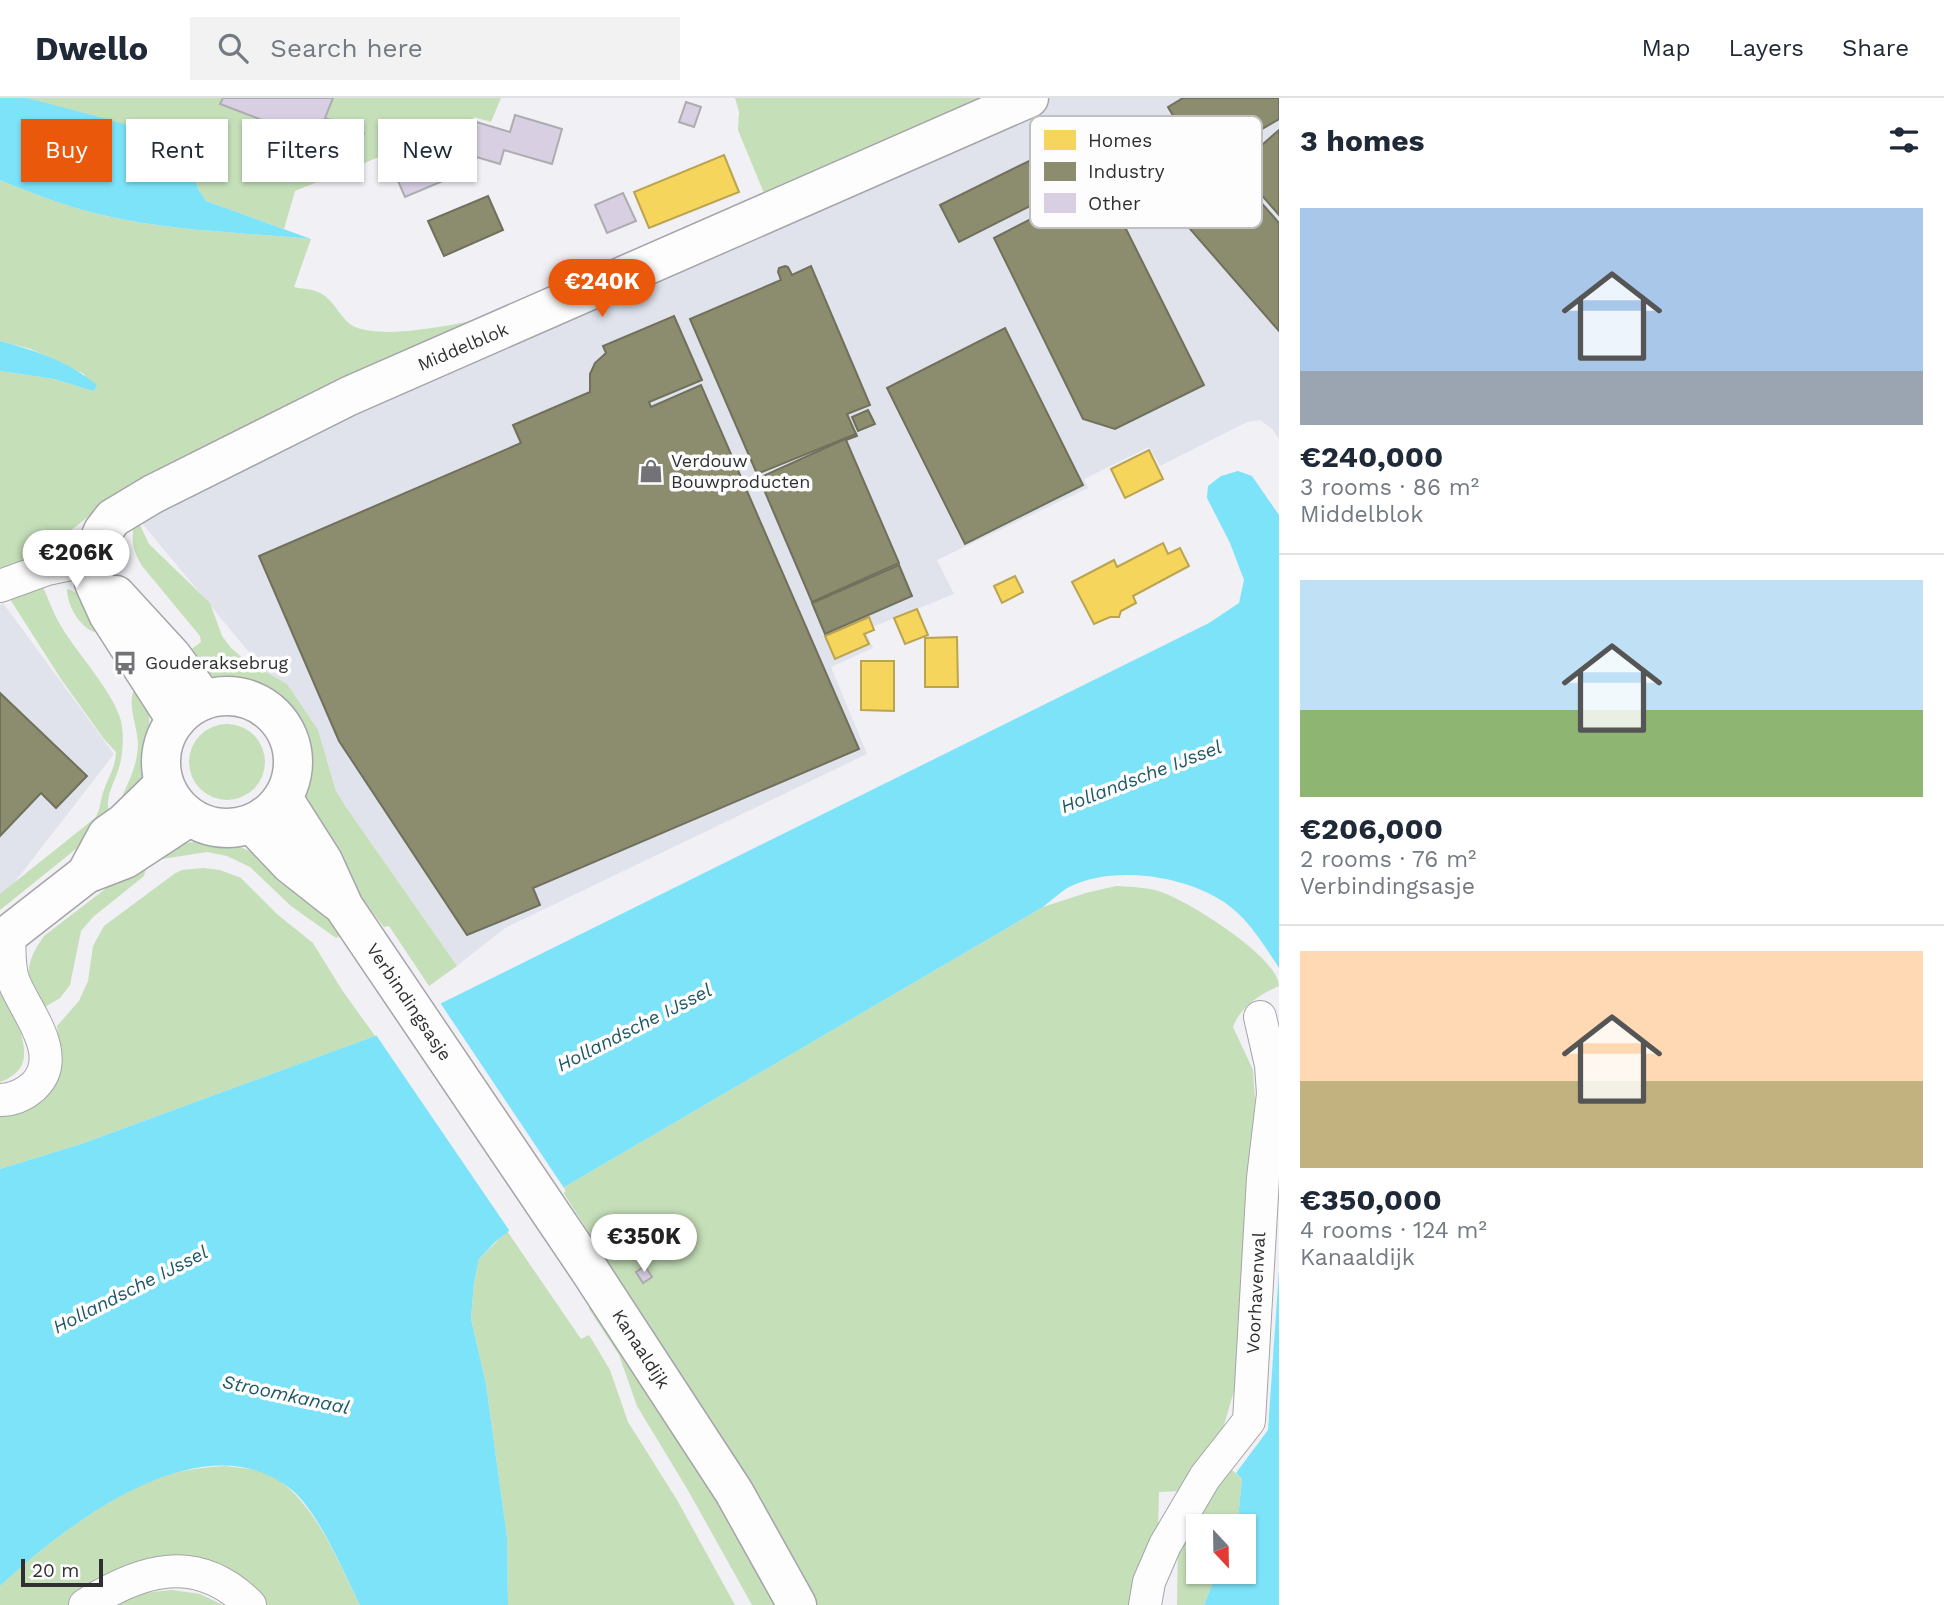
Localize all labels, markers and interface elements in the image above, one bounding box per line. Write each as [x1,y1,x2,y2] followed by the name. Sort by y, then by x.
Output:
[190,17,680,80] search box
[35,29,148,68] text: Dwello
[214,29,252,67] icon: search
[270,33,423,63] text: Search here
[1642,34,1690,62] text: Map
[1728,34,1804,62] text: Layers
[1842,34,1909,62] text: Share
[1030,116,1262,228] legend
[21,119,112,182] chip: Buy
[126,119,228,182] chip: Rent
[242,119,364,182] chip: Filters
[378,119,477,182] chip: New
[1885,121,1923,159] icon: filters
[1300,123,1425,158] text: 3 homes
[1088,129,1152,152] text: Homes
[1088,160,1165,183] text: Industry
[1088,192,1141,215] text: Other
[1549,253,1675,379] icon: home
[553,260,651,319] pin: €240K
[564,268,640,295] text: €240K
[414,318,511,375] street label: Middelblok
[1300,439,1443,474] text: €240,000
[671,450,810,492] place label: Verdouw Bouwproducten
[637,457,665,485] shop icon: Verdouw Bouwproducten
[1300,474,1479,501] text: 3 rooms · 86 m²
[1300,501,1423,528] text: Middelblok
[27,531,125,590] pin: €206K
[39,539,113,566] text: €206K
[1549,625,1675,751] icon: home
[111,649,139,677] bus stop icon: Gouderaksebrug
[145,652,289,673] place label: Gouderaksebrug
[1057,735,1225,818] water label: Hollandsche IJssel
[1300,811,1443,846] text: €206,000
[1300,846,1476,873] text: 2 rooms · 76 m²
[1300,873,1475,900] text: Verbindingsasje
[362,939,456,1064] street label: Verbindingsasje
[553,978,716,1076] water label: Hollandsche IJssel
[1549,996,1675,1122] icon: home
[1300,1182,1442,1217] text: €350,000
[595,1214,693,1274] pin: €350K
[1300,1217,1487,1244] text: 4 rooms · 124 m²
[607,1223,681,1250] text: €350K
[1242,1231,1269,1354] street label: Voorhavenwal
[49,1240,212,1338] water label: Hollandsche IJssel
[1300,1244,1415,1271] text: Kanaaldijk
[608,1305,675,1392] street label: Kanaaldijk
[220,1370,352,1419] water label: Stroomkanaal
[1186,1514,1256,1584] north arrow
[1186,1514,1256,1584] map controls
[21,1556,103,1588] scale bar
[32,1559,79,1582] text: 20 m

